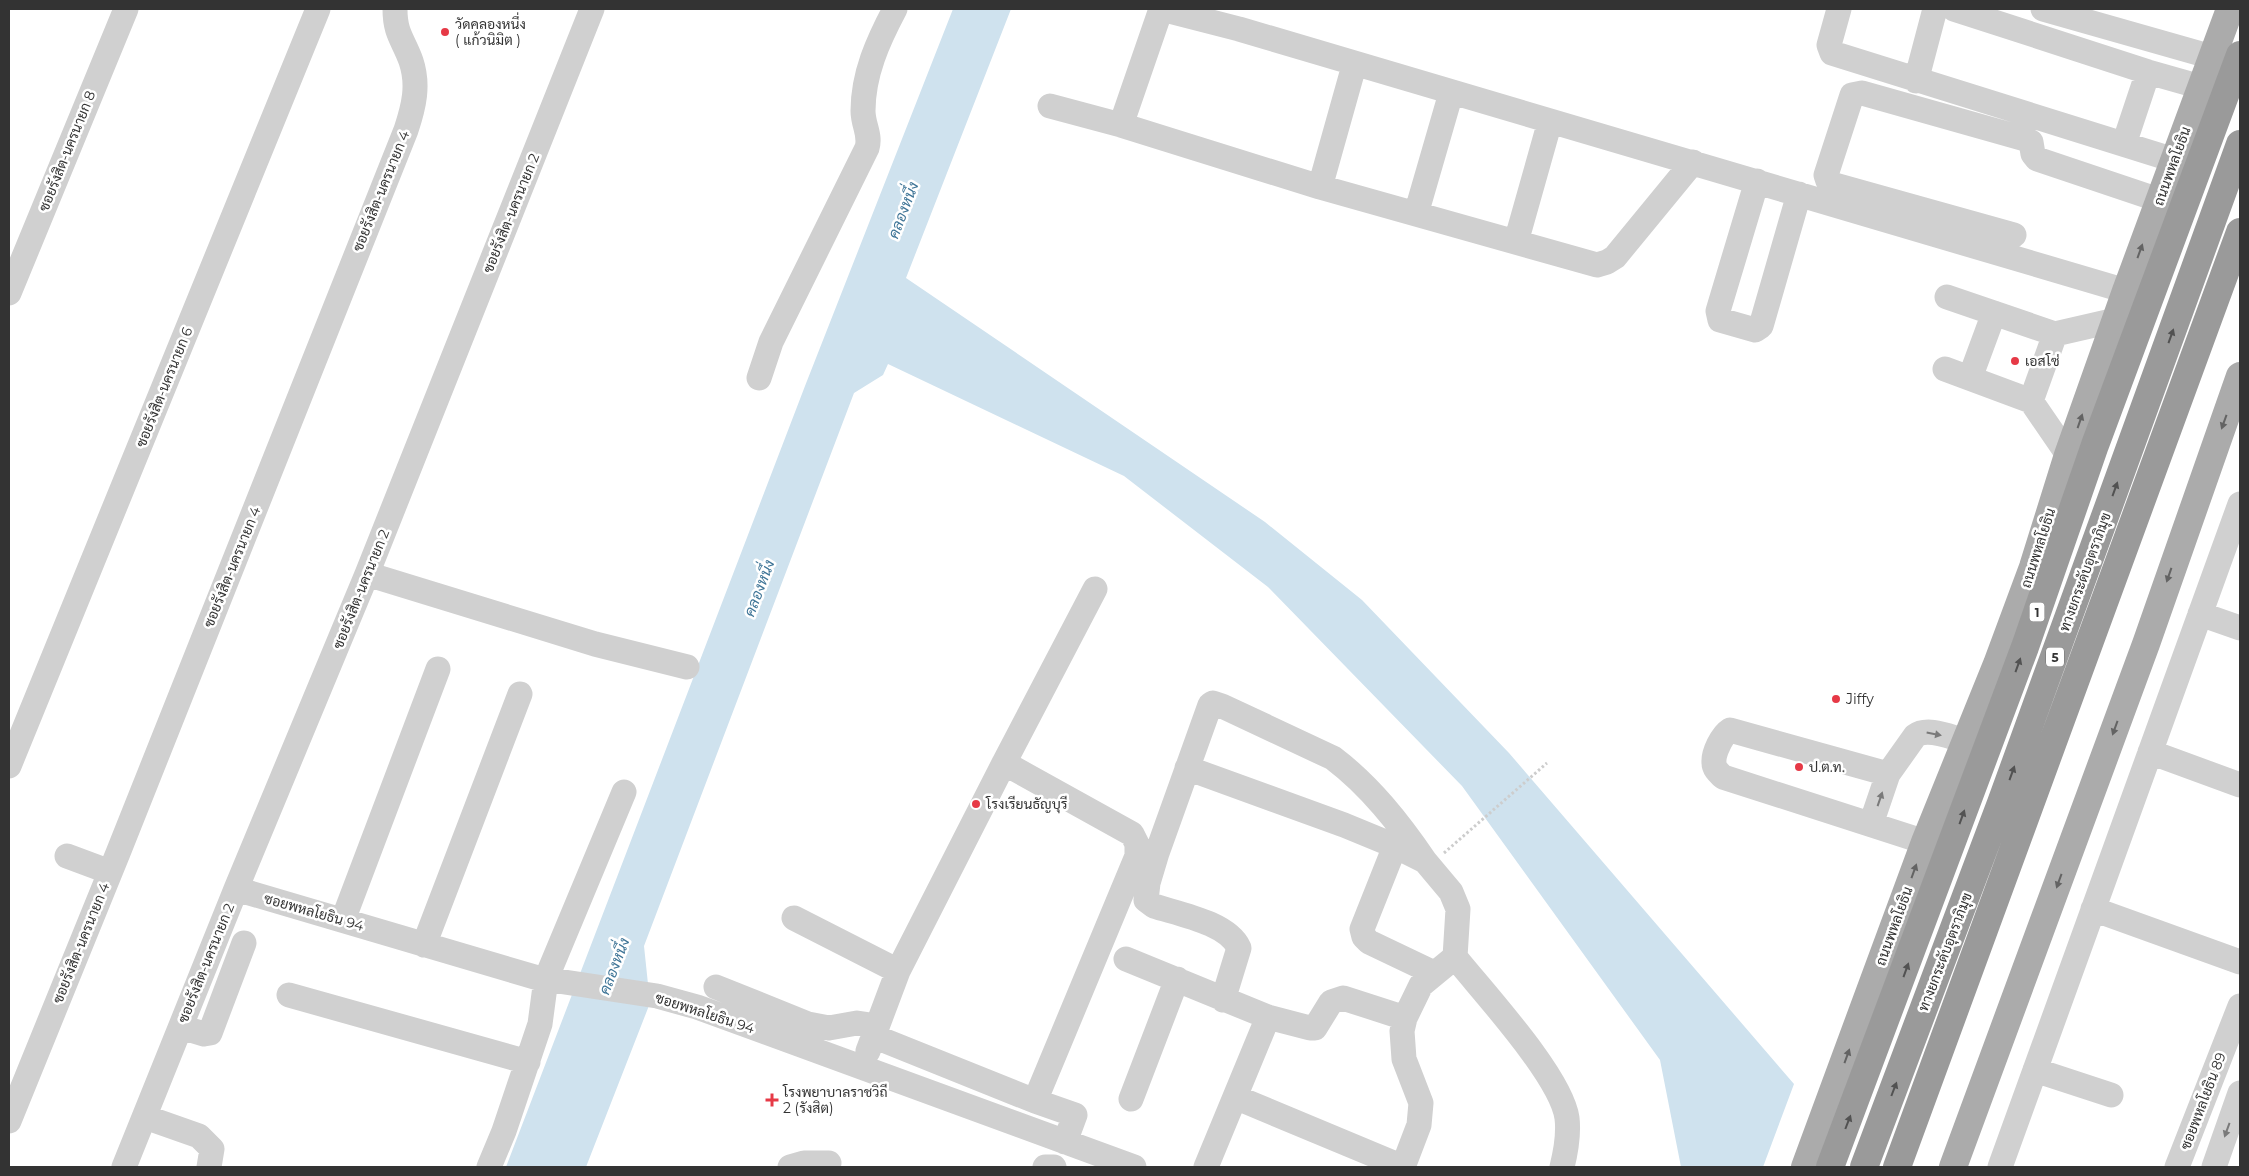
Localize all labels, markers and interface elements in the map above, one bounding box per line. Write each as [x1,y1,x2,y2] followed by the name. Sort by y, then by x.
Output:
[455,12,526,49] place label: วัดคลองหนึ่ง ( แก้วนิมิต )
[439,26,451,38] marker: วัดคลองหนึ่ง ( แก้วนิมิต )
[35,88,99,214] street label: ซอยรังสิต-นครนายก 8
[2149,124,2195,208] street label: ถนนพหลโยธิน
[349,127,414,254] street label: ซอยรังสิต-นครนายก 4
[479,150,543,275] street label: ซอยรังสิต-นครนายก 2
[879,177,923,241] water label: คลองหนึ่ง
[2136,243,2144,258] one-way arrow
[132,324,197,450] street label: ซอยรังสิต-นครนายก 6
[2167,328,2175,343] one-way arrow
[2025,352,2060,370] place label: เอสโซ่
[2009,355,2021,367] marker: เอสโซ่
[2077,413,2084,428] one-way arrow
[2220,415,2228,430] one-way arrow
[2112,481,2120,496] one-way arrow
[200,503,265,630] street label: ซอยรังสิต-นครนายก 4
[2017,506,2059,590] street label: ถนนพหลโยธิน
[2055,510,2116,635] street label: ทางยกระดับอุตราภิมุข
[329,526,393,651] street label: ซอยรังสิต-นครนายก 2
[735,555,779,619] water label: คลองหนึ่ง
[2165,568,2172,583] one-way arrow
[2030,602,2044,622] road number: 1
[2046,648,2064,666] road number: 5
[2014,657,2022,672] one-way arrow
[1845,690,1874,708] place label: Jiffy
[1830,693,1842,705] marker: Jiffy
[2111,721,2118,736] one-way arrow
[1926,730,1942,738] one-way arrow
[1809,758,1845,776] place label: ป.ต.ท.
[1793,761,1805,773] marker: ป.ต.ท.
[2008,765,2016,780] one-way arrow
[1876,791,1884,806] one-way arrow
[985,795,1068,814] place label: โรงเรียนธัญบุรี
[970,798,982,810] marker: โรงเรียนธัญบุรี
[1959,810,1966,825] one-way arrow
[1911,863,1918,878] one-way arrow
[2055,874,2063,889] one-way arrow
[49,879,114,1006] street label: ซอยรังสิต-นครนายก 4
[1871,884,1917,968] street label: ถนนพหลโยธิน
[262,889,367,935] street label: ซอยพหลโยธิน 94
[1914,890,1977,1014] street label: ทางยกระดับอุตราภิมุข
[174,900,238,1025] street label: ซอยรังสิต-นครนายก 2
[590,933,634,997] water label: คลองหนึ่ง
[1902,963,1910,977] one-way arrow
[653,988,758,1038] street label: ซอยพหลโยธิน 94
[1843,1048,1851,1063] one-way arrow
[2176,1050,2230,1152] street label: ซอยพหลโยธิน 89
[1890,1081,1898,1096] one-way arrow
[782,1083,888,1117] place label: โรงพยาบาลราชวิถี 2 (รังสิต)
[765,1093,779,1107] marker: โรงพยาบาลราชวิถี 2 (รังสิต)
[1844,1114,1852,1129] one-way arrow
[2223,1123,2230,1138] one-way arrow

